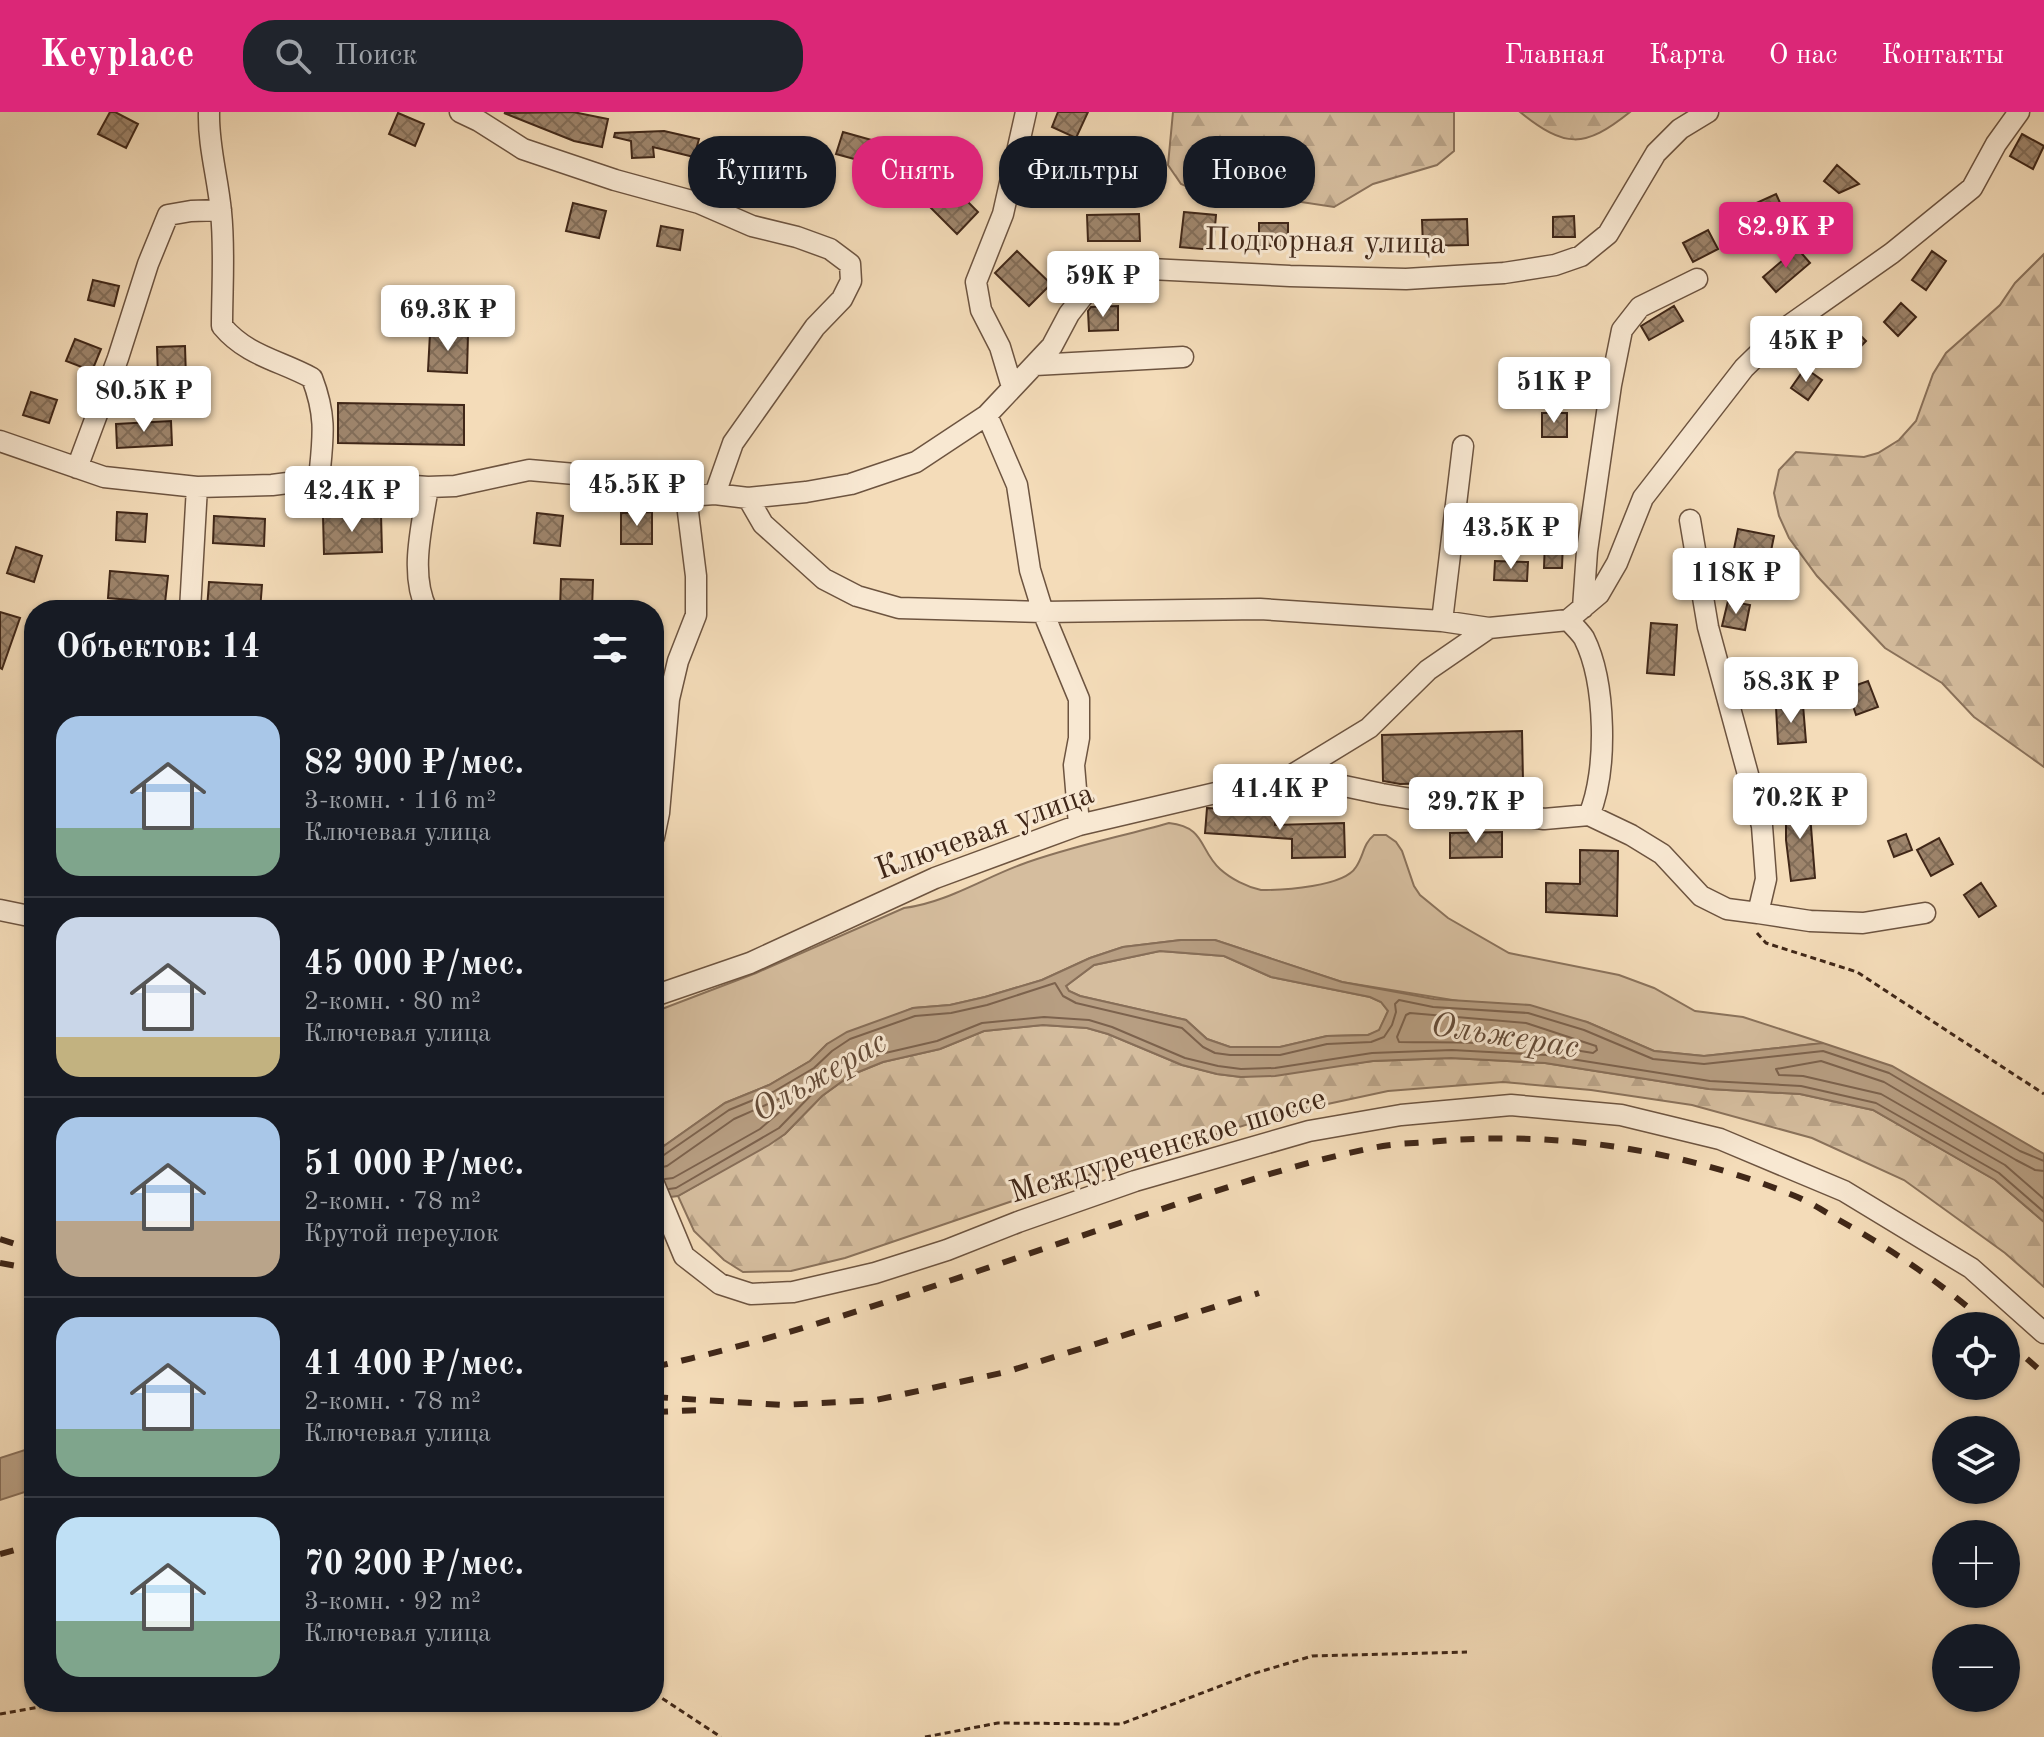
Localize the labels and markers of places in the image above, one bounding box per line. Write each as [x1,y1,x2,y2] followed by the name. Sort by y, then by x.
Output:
[1712,202,1860,270] pin: 82.9K ₽
[1047,251,1159,319] pin: 59K ₽
[374,285,522,353] pin: 69.3K ₽
[1750,316,1862,384] pin: 45K ₽
[1498,357,1610,425] pin: 51K ₽
[70,366,218,434] pin: 80.5K ₽
[563,460,711,528] pin: 45.5K ₽
[278,466,426,534] pin: 42.4K ₽
[1437,503,1585,571] pin: 43.5K ₽
[1671,548,1801,616] pin: 118K ₽
[1717,657,1865,725] pin: 58.3K ₽
[1206,764,1354,832] pin: 41.4K ₽
[1726,773,1874,841] pin: 70.2K ₽
[1402,777,1550,845] pin: 29.7K ₽

